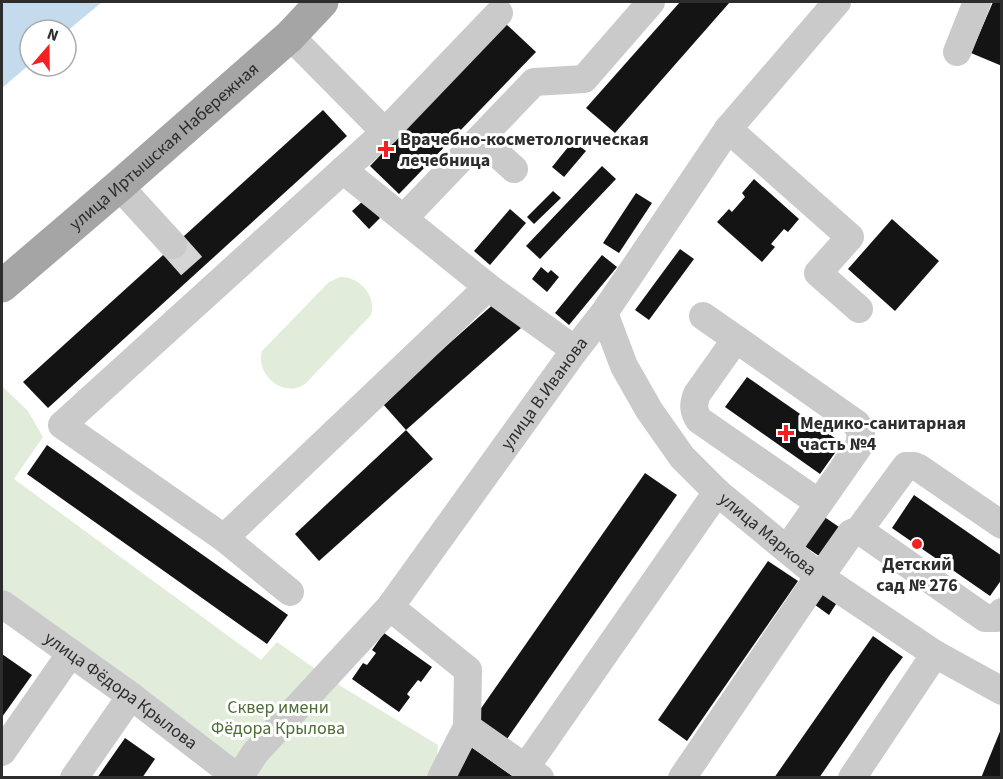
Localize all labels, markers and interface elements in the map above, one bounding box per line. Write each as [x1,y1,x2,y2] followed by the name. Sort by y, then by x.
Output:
[18,18,78,78] north arrow
[44,23,62,47] text: N
[64,57,265,236] street label: улица Иртышская Набережная
[400,127,649,173] place label: Врачебно-косметологическая лечебница
[377,140,395,158] marker: Врачебно-косметологическая лечебница
[495,332,594,455] street label: улица В.Иванова
[800,411,966,457] place label: Медико-санитарная часть №4
[777,424,795,442] marker: Медико-санитарная часть №4
[713,487,822,582] street label: улица Маркова
[910,537,924,551] marker: Детский сад № 276
[876,552,958,598] place label: Детский сад № 276
[39,626,203,756] street label: улица Фёдора Крылова
[211,695,345,741] park label: Сквер имени Фёдора Крылова

